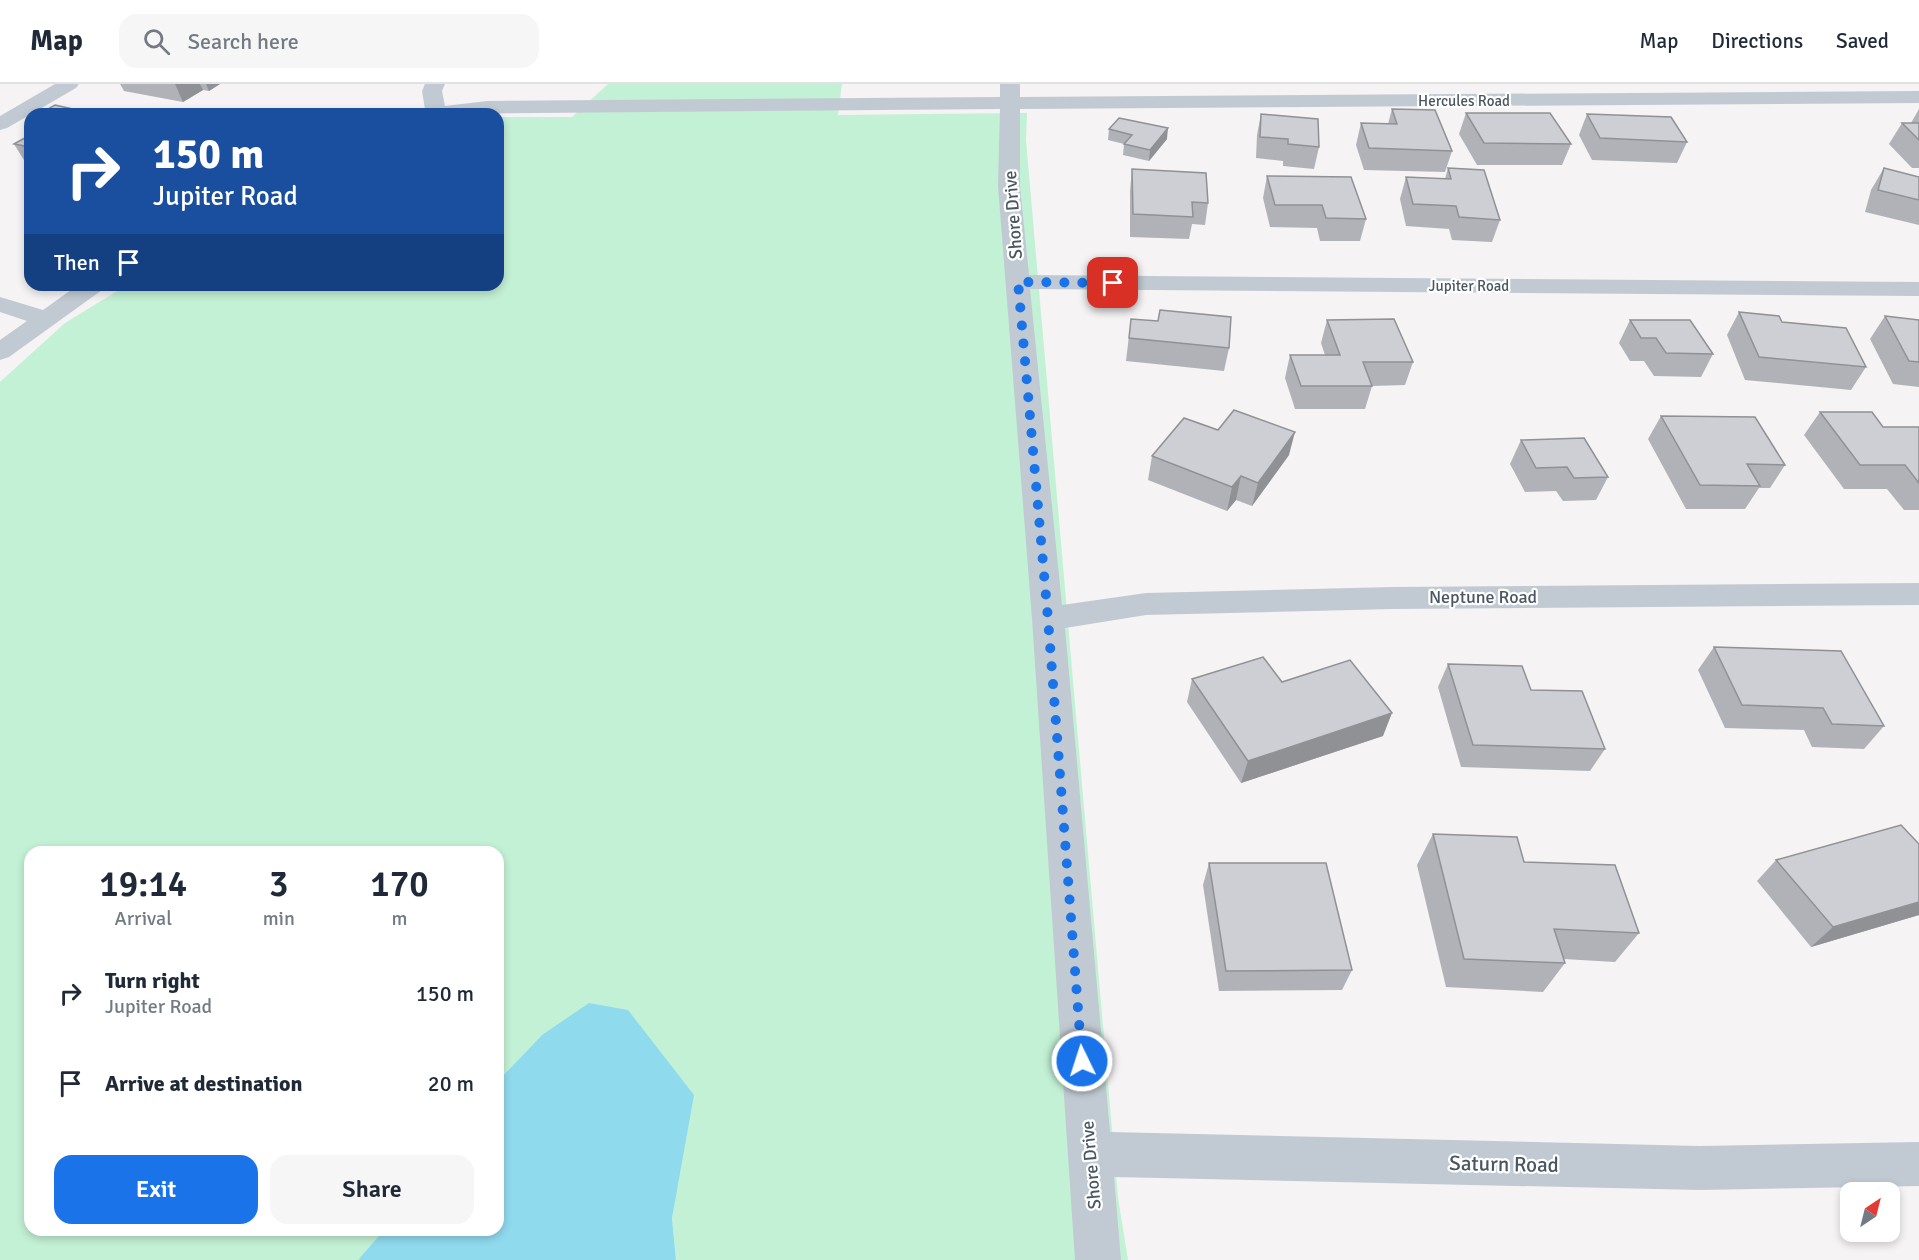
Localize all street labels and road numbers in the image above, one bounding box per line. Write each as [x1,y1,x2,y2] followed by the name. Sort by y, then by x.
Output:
[1418,92,1510,110] street label: Hercules Road
[999,170,1027,260] street label: Shore Drive
[1429,277,1509,295] street label: Jupiter Road
[1429,586,1537,608] street label: Neptune Road
[1076,1120,1106,1210] street label: Shore Drive
[1449,1150,1559,1178] street label: Saturn Road

